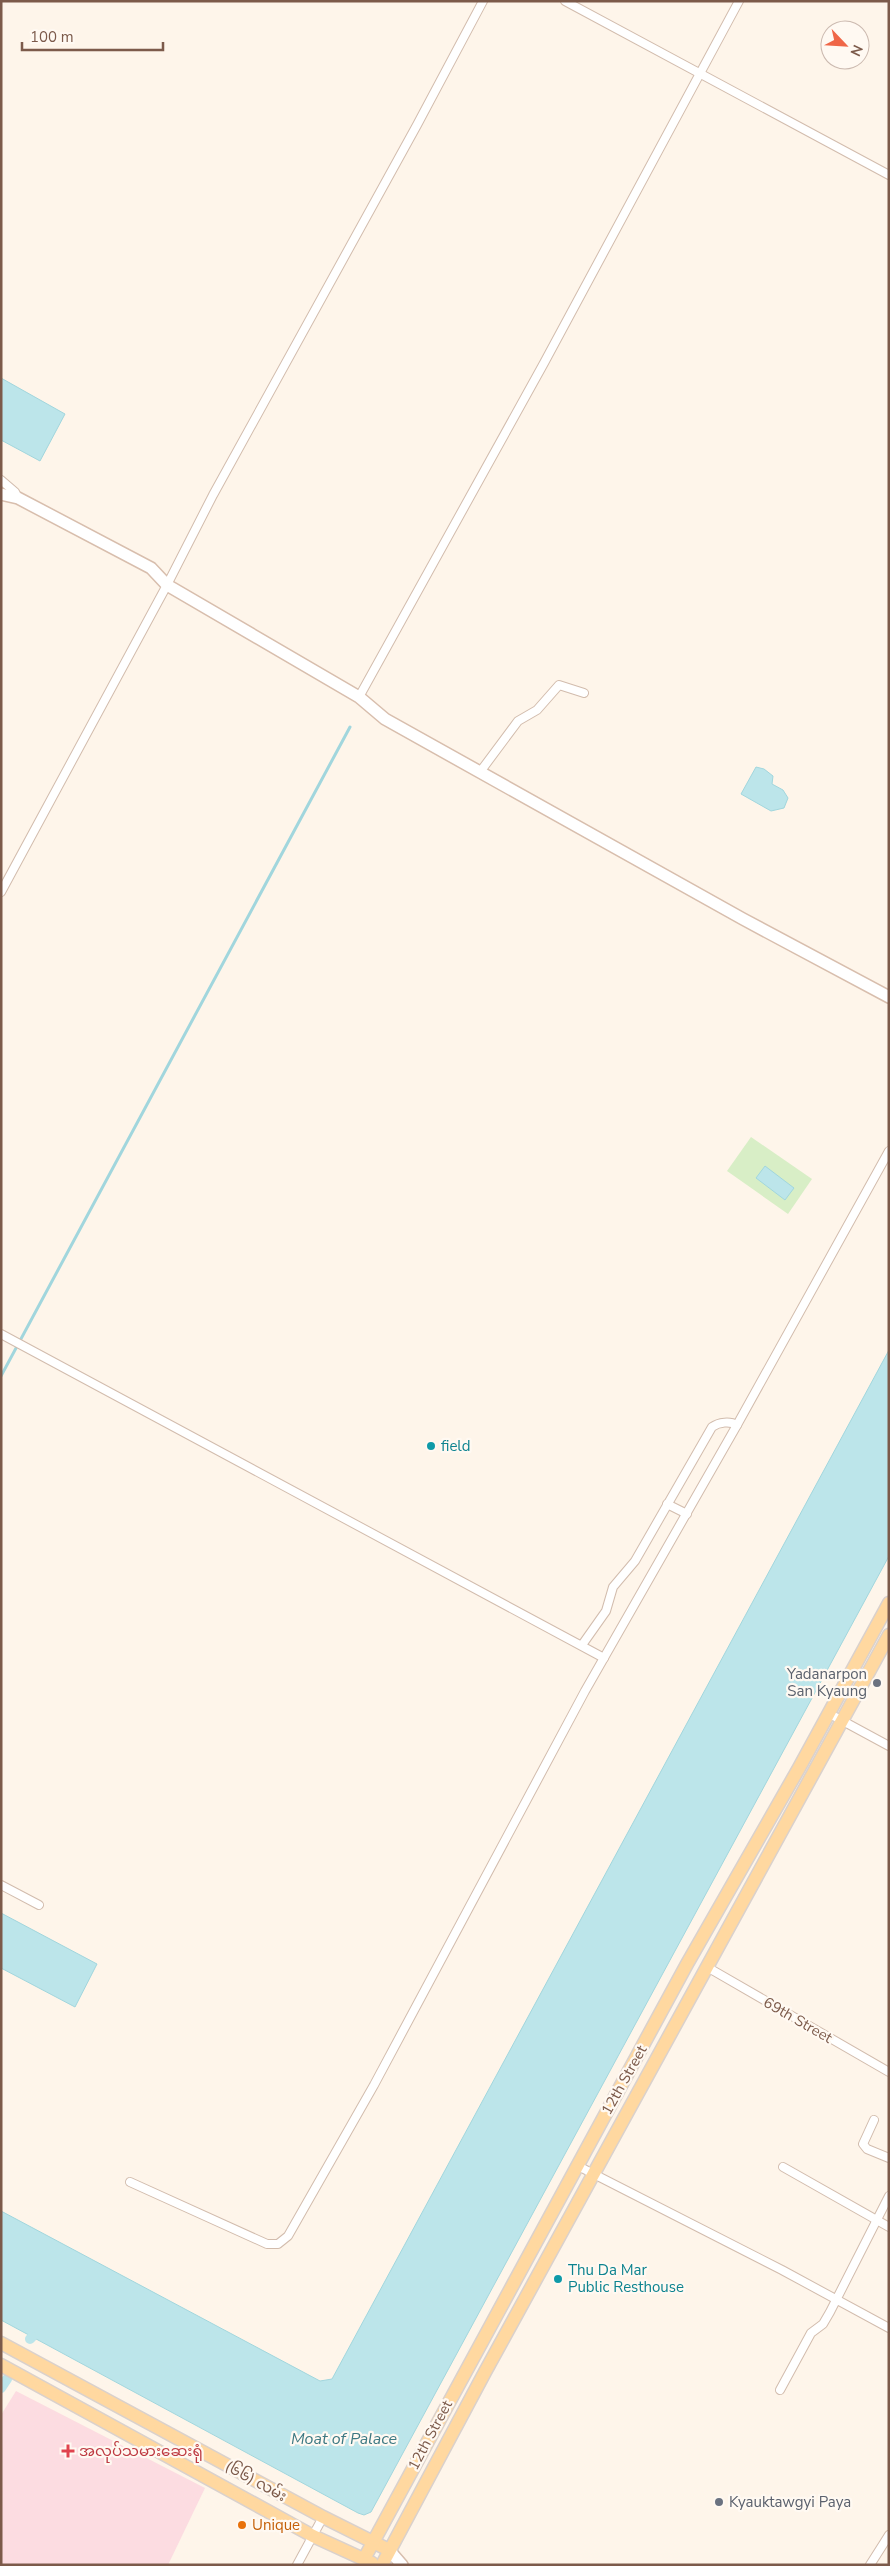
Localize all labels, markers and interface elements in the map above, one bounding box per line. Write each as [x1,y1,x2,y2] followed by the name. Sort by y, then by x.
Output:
[22,20,164,52] scale bar
[820,20,870,70] north arrow
[30,27,74,47] text: 100 m
[846,42,867,59] text: N
[441,1436,470,1456] place label: field
[425,1440,437,1452] marker: field
[786,1664,867,1701] place label: Yadanarpon San Kyaung
[871,1677,883,1689] marker: Yadanarpon San Kyaung
[760,1992,837,2048] street label: 69th Street
[597,2041,652,2118] street label: 12th Street
[568,2260,684,2297] place label: Thu Da Mar Public Resthouse
[552,2273,564,2285] marker: Thu Da Mar Public Resthouse
[403,2396,457,2473] street label: 12th Street
[291,2428,398,2450] water label: Moat of Palace
[79,2441,203,2463] place label: အလုပ်သမားဆေးရုံ
[61,2444,75,2458] marker: အလုပ်သမားဆေးရုံ
[222,2456,290,2506] street label: (၆၆) လမ်း
[729,2492,851,2512] place label: Kyauktawgyi Paya
[713,2496,725,2508] marker: Kyauktawgyi Paya
[252,2515,300,2535] place label: Unique
[236,2519,248,2531] marker: Unique

